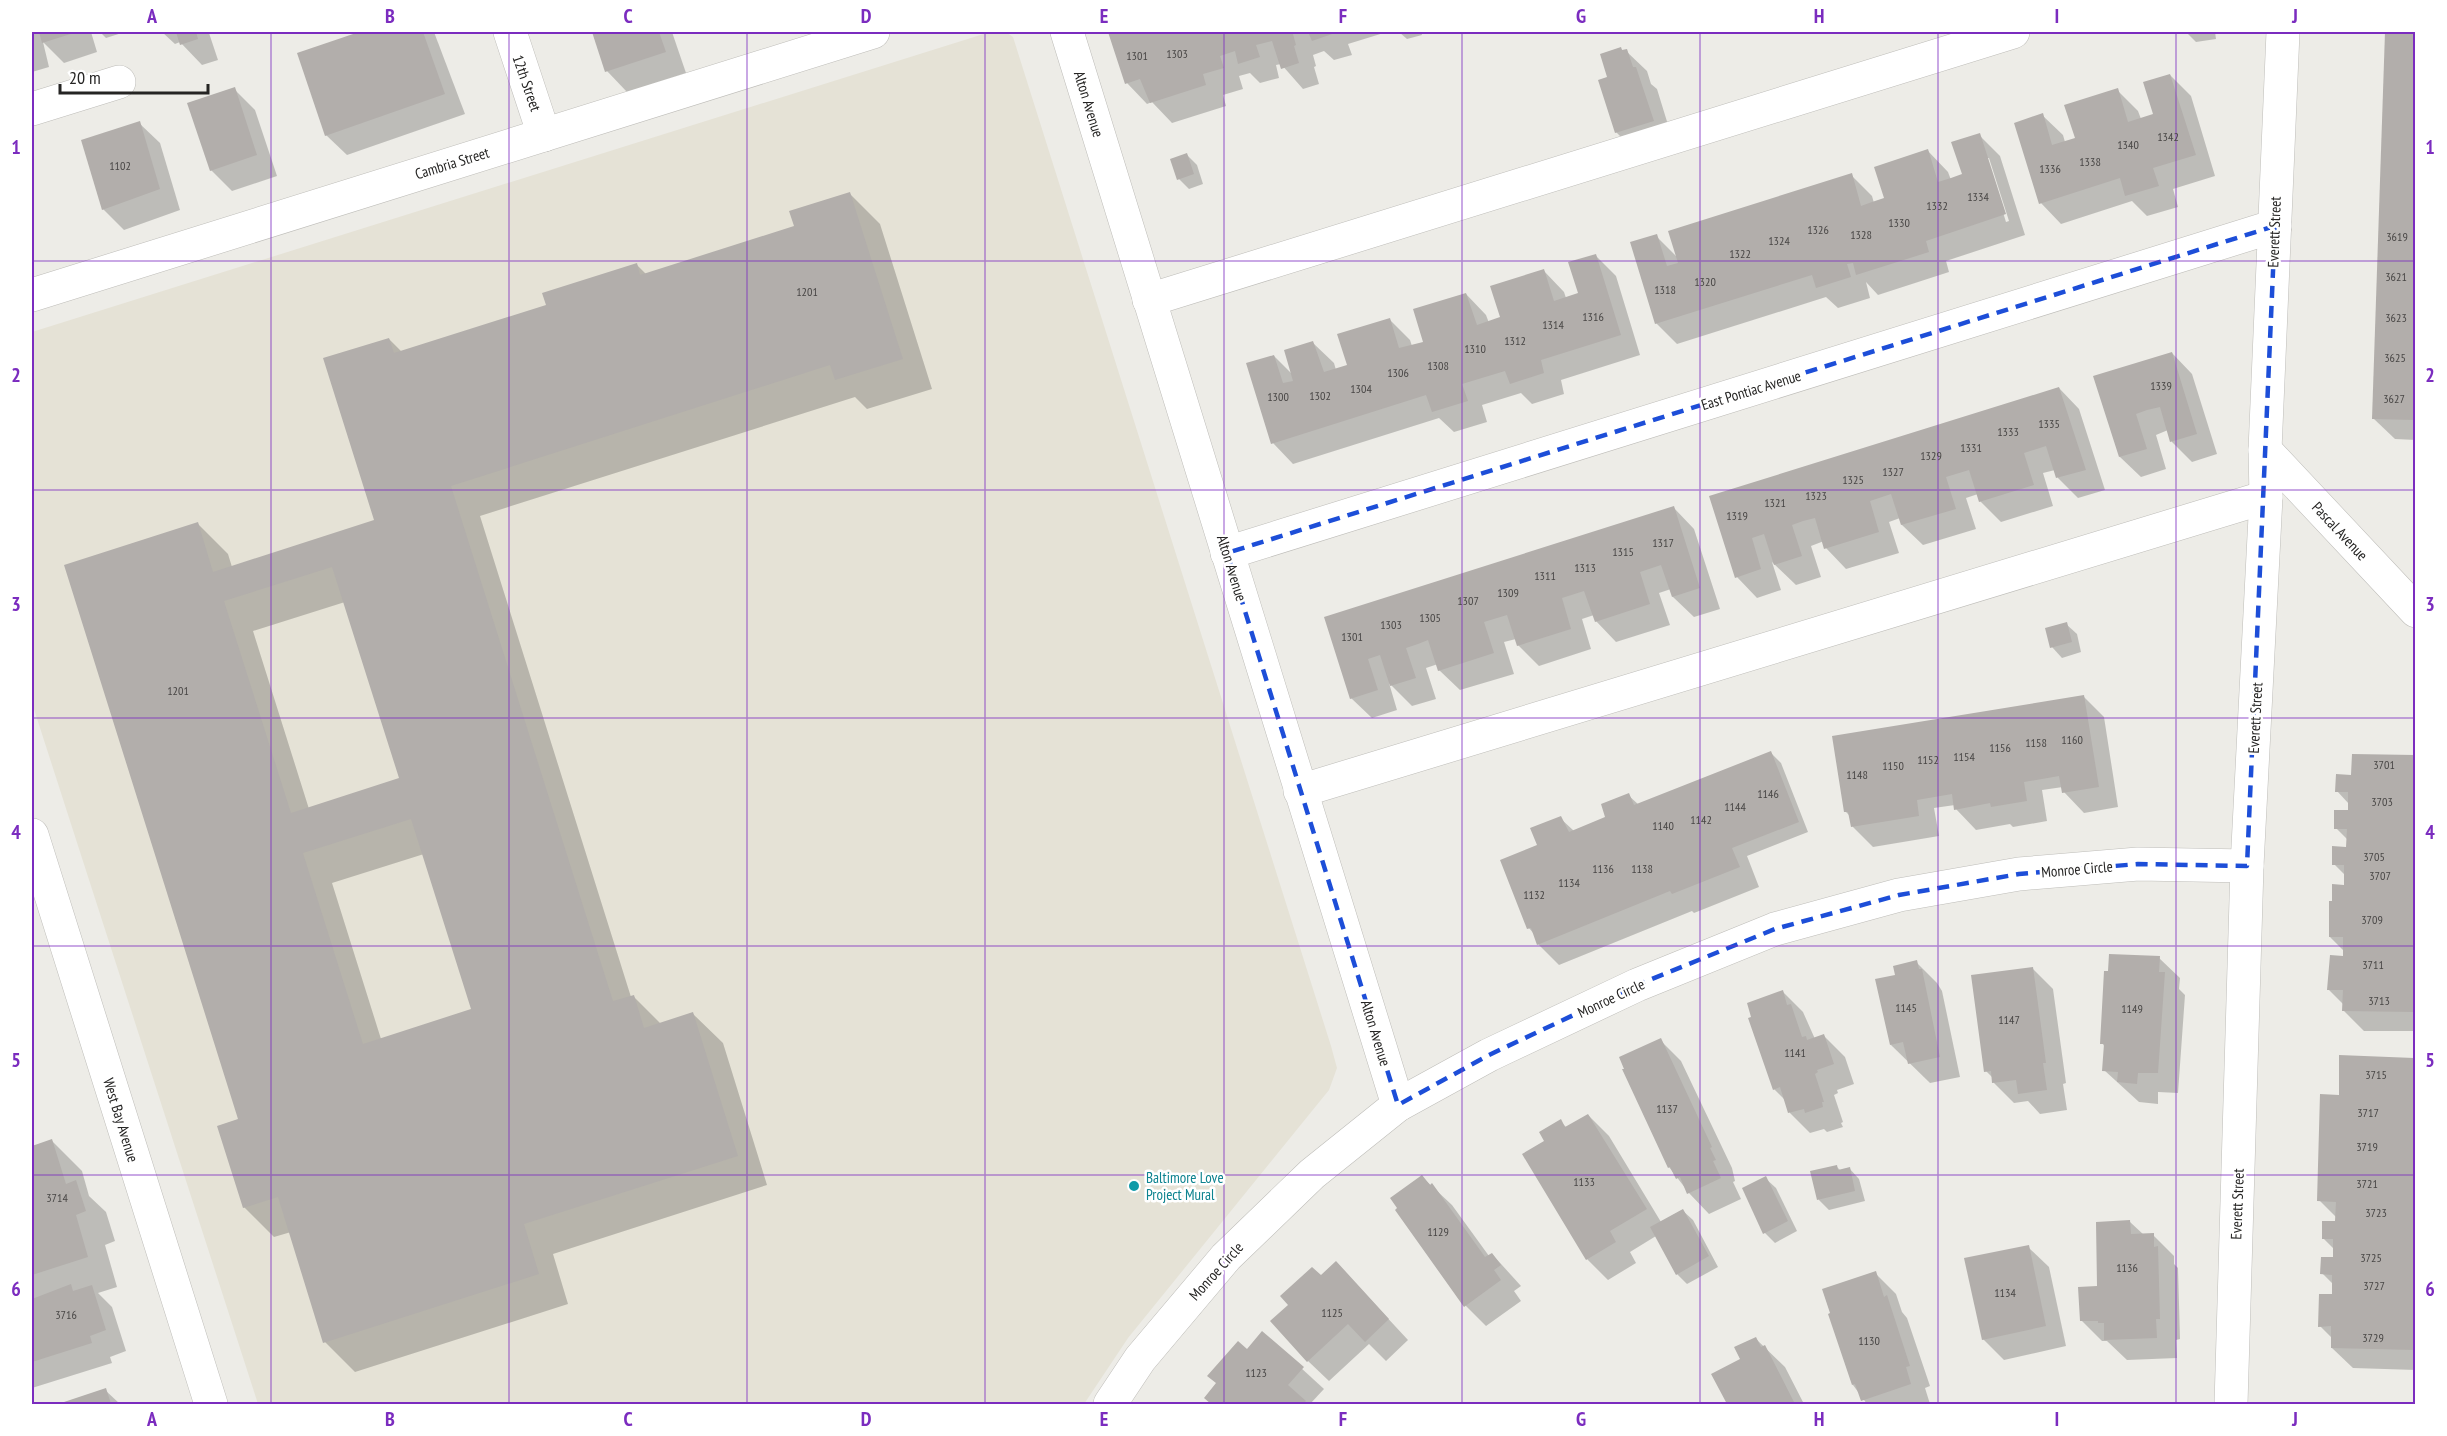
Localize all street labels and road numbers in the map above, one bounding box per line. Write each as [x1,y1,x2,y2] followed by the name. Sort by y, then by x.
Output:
[508,52,546,114] street label: 12th Street
[1070,69,1108,139] street label: Alton Avenue
[413,143,491,183] street label: Cambria Street
[2263,196,2285,268] street label: Everett Street
[1699,366,1803,414] street label: East Pontiac Avenue
[2308,498,2372,564] street label: Pascal Avenue
[1213,533,1251,603] street label: Alton Avenue
[2244,682,2266,754] street label: Everett Street
[2040,856,2114,882] street label: Monroe Circle
[1574,974,1648,1022] street label: Monroe Circle
[1357,998,1395,1068] street label: Alton Avenue
[99,1076,143,1164] street label: West Bay Avenue
[2226,1168,2248,1240] street label: Everett Street
[1185,1238,1247,1304] street label: Monroe Circle

